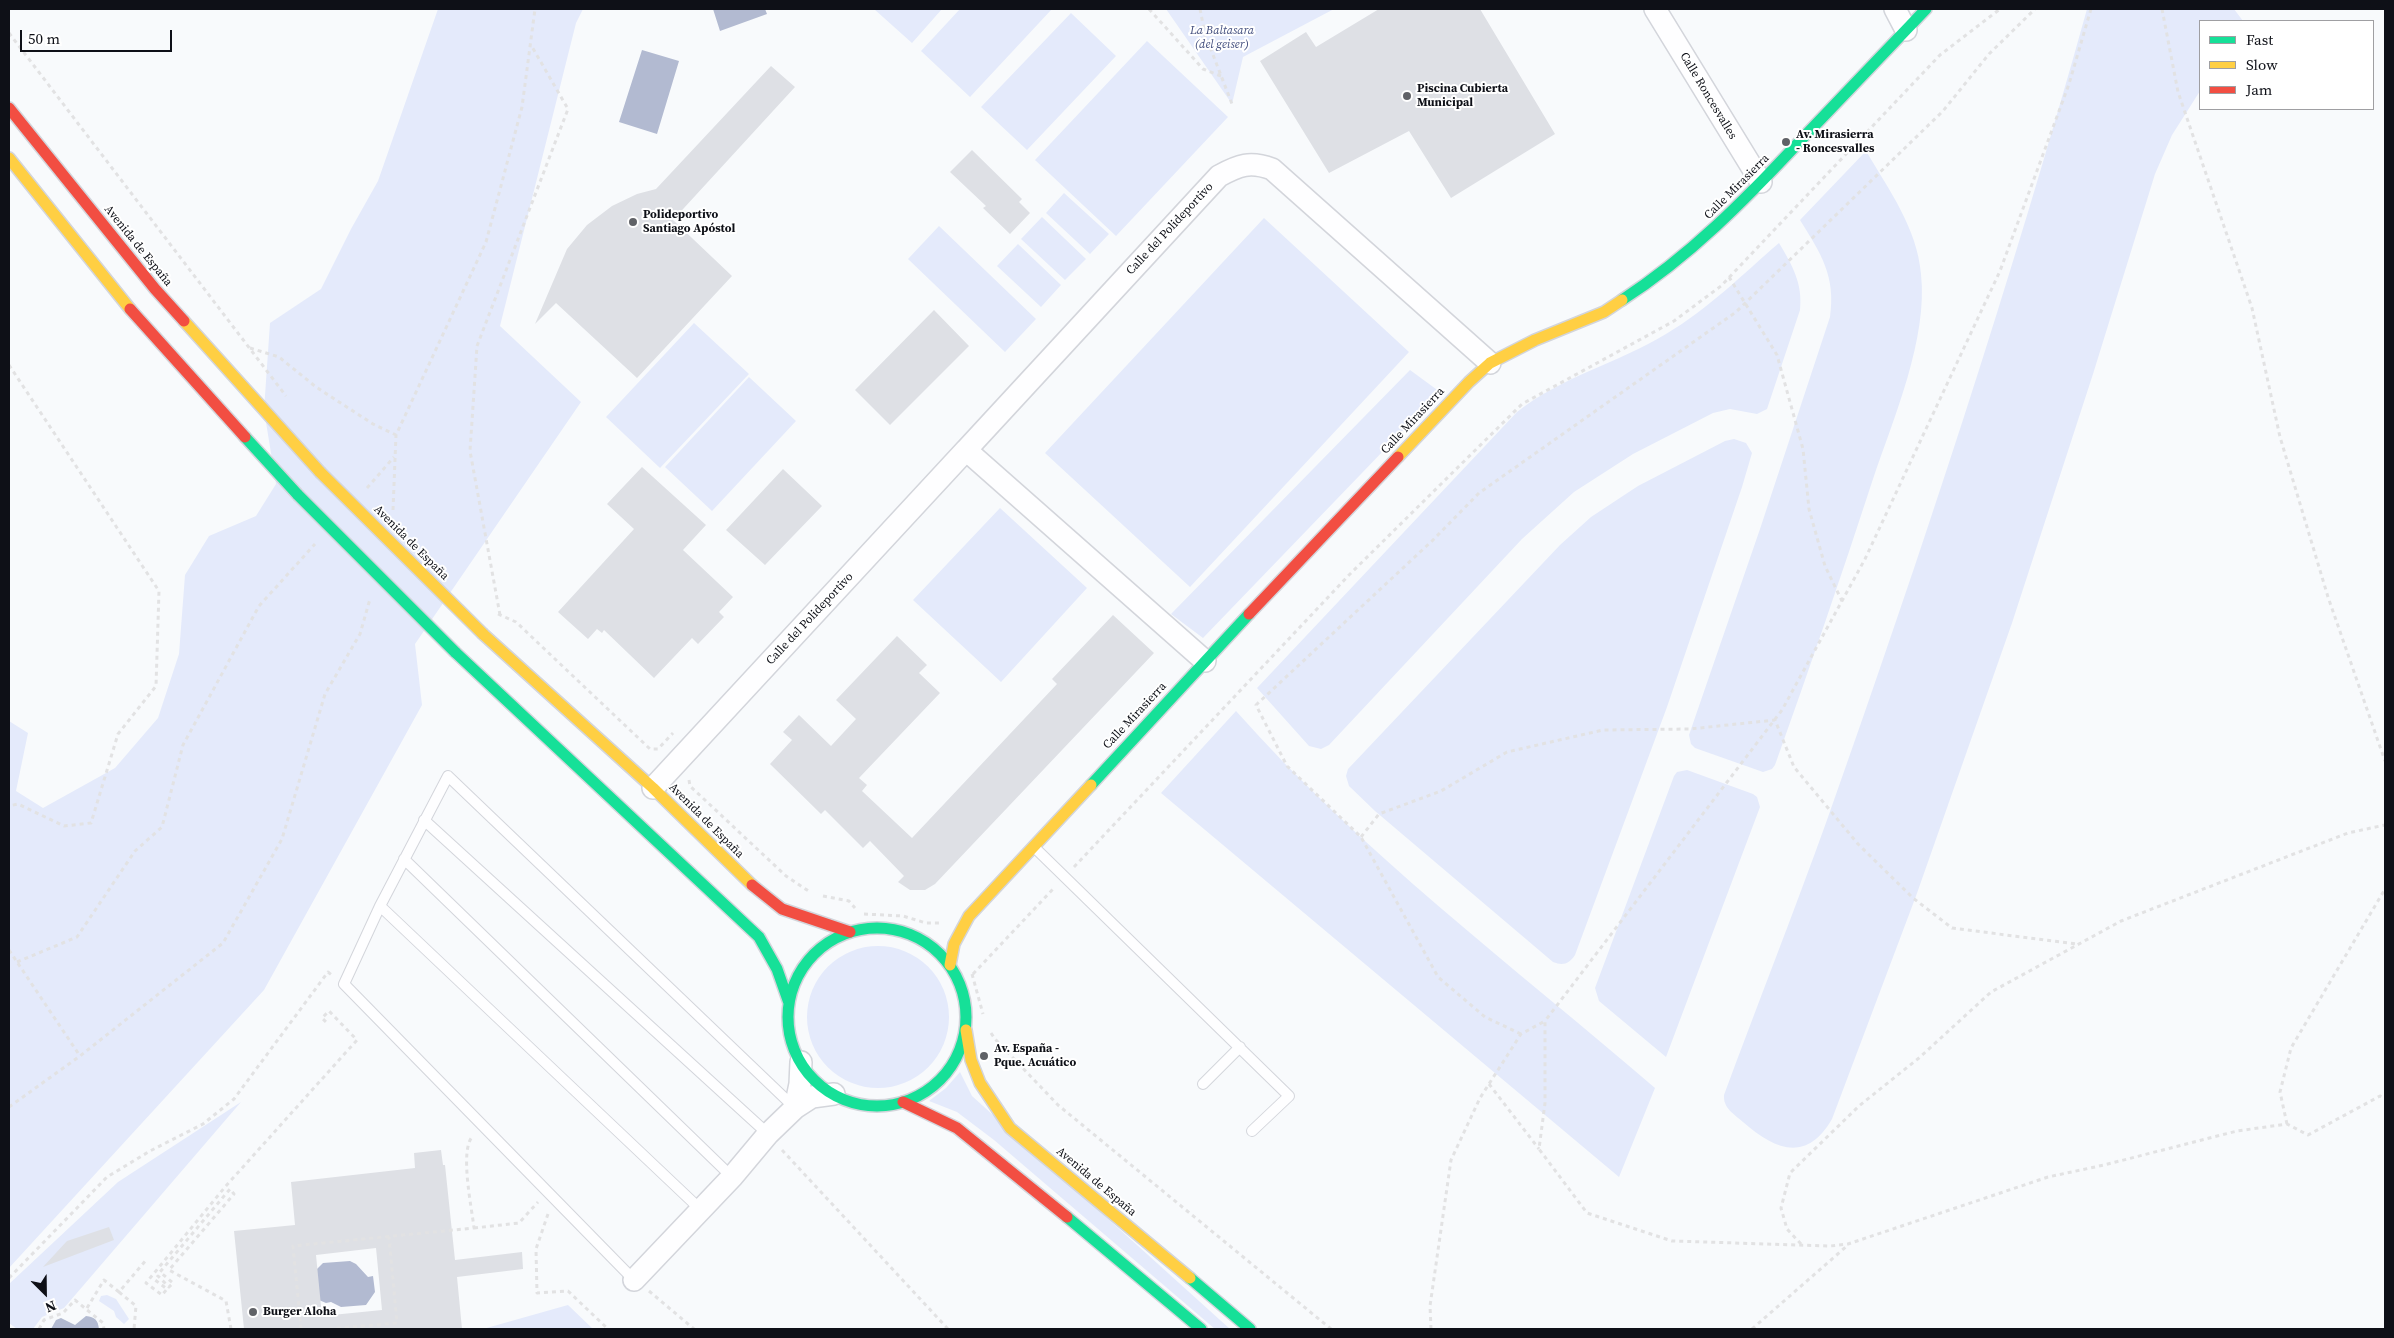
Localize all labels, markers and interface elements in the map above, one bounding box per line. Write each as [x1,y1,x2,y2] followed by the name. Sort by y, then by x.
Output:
[22,20,175,52] scale bar
[2199,20,2374,110] legend
[1190,24,1254,52] park label: La Baltasara (del geiser)
[28,28,60,49] text: 50 m
[2246,29,2273,50] text: Fast
[1676,50,1740,142] street label: Calle Roncesvalles
[2246,54,2278,75] text: Slow
[2246,79,2272,100] text: Jam
[1417,82,1508,110] place label: Piscina Cubierta Municipal
[1401,90,1413,102] marker: Piscina Cubierta Municipal
[1796,128,1874,156] place label: Av. Mirasierra - Roncesvalles
[1780,136,1792,148] marker: Av. Mirasierra - Roncesvalles
[1701,151,1773,223] street label: Calle Mirasierra
[1124,180,1216,278] street label: Calle del Polideportivo
[101,203,175,289] street label: Avenida de España
[643,208,735,236] place label: Polideportivo Santiago Apóstol
[627,216,639,228] marker: Polideportivo Santiago Apóstol
[1378,385,1448,457] street label: Calle Mirasierra
[371,503,451,583] street label: Avenida de España
[764,570,856,668] street label: Calle del Polideportivo
[1100,680,1170,752] street label: Calle Mirasierra
[666,781,746,861] street label: Avenida de España
[994,1042,1076,1070] place label: Av. España - Pque. Acuático
[978,1050,990,1062] marker: Av. España - Pque. Acuático
[1053,1144,1139,1220] street label: Avenida de España
[20,1268,70,1318] north arrow
[42,1296,59,1318] text: N
[263,1305,336,1319] place label: Burger Aloha
[247,1306,259,1318] marker: Burger Aloha

